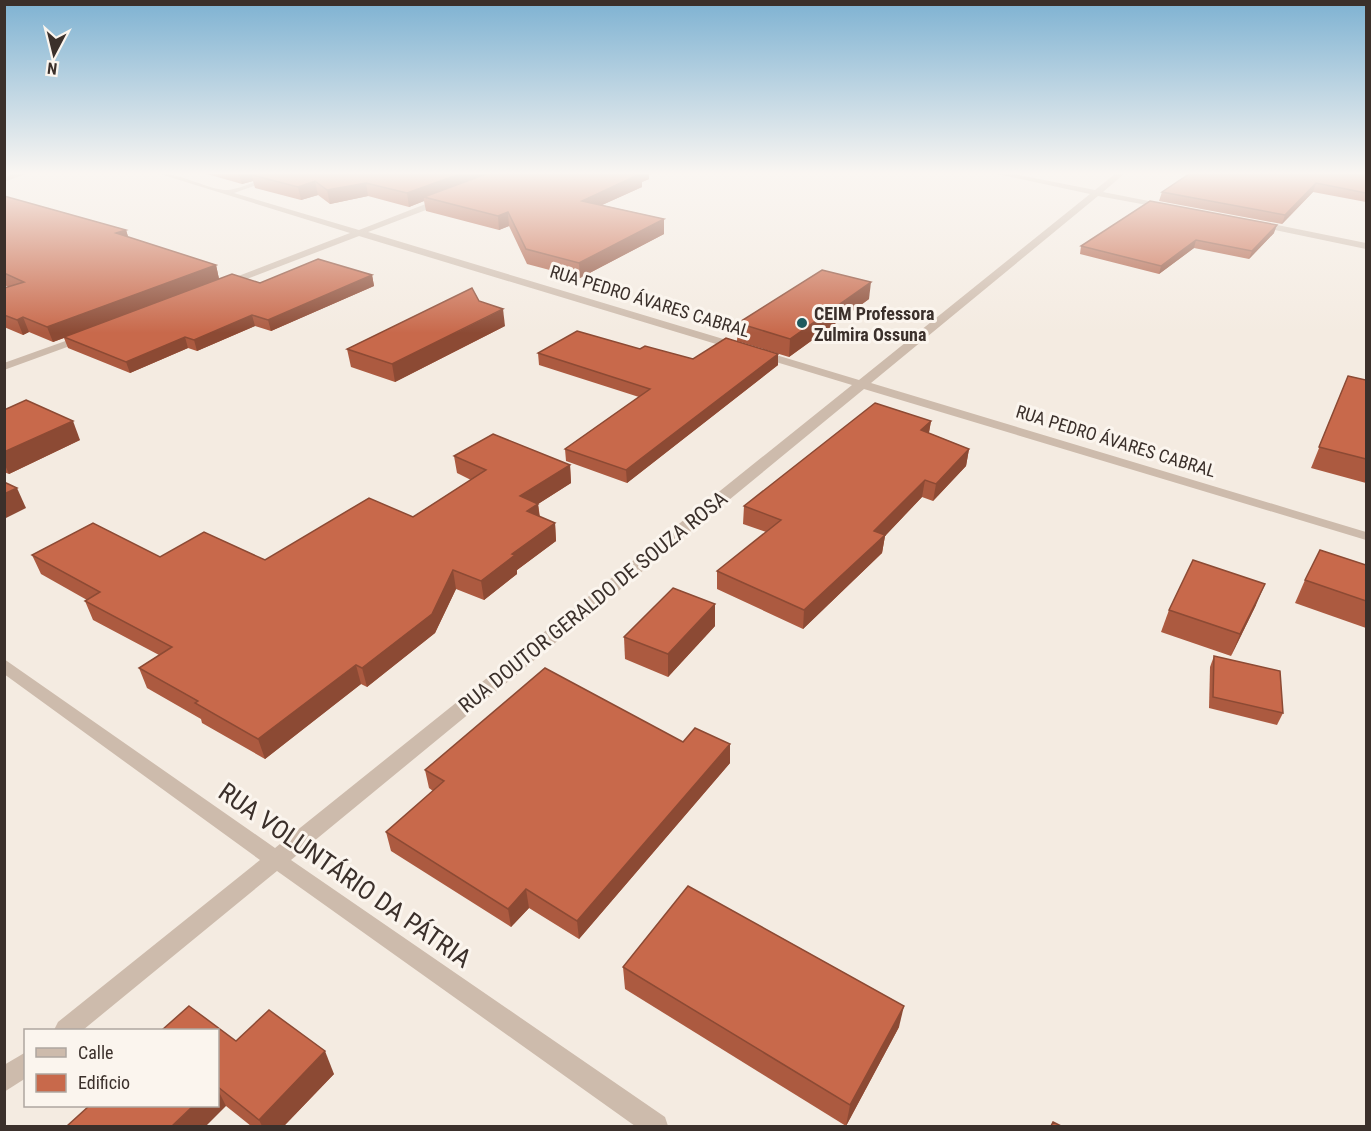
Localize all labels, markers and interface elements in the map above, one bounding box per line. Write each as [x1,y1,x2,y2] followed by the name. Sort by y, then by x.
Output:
[24,24,84,84] north arrow
[46,58,58,78] text: N
[547,261,753,342] street label: RUA PEDRO ÁVARES CABRAL
[814,303,934,345] place label: CEIM Professora Zulmira Ossuna
[795,316,809,330] marker: CEIM Professora Zulmira Ossuna
[1013,401,1219,482] street label: RUA PEDRO ÁVARES CABRAL
[454,486,732,718] street label: RUA DOUTOR GERALDO DE SOUZA ROSA
[213,776,477,974] street label: RUA VOLUNTÁRIO DA PÁTRIA
[24,1029,219,1107] legend
[78,1042,114,1063] text: Calle
[78,1072,130,1093] text: Edificio

